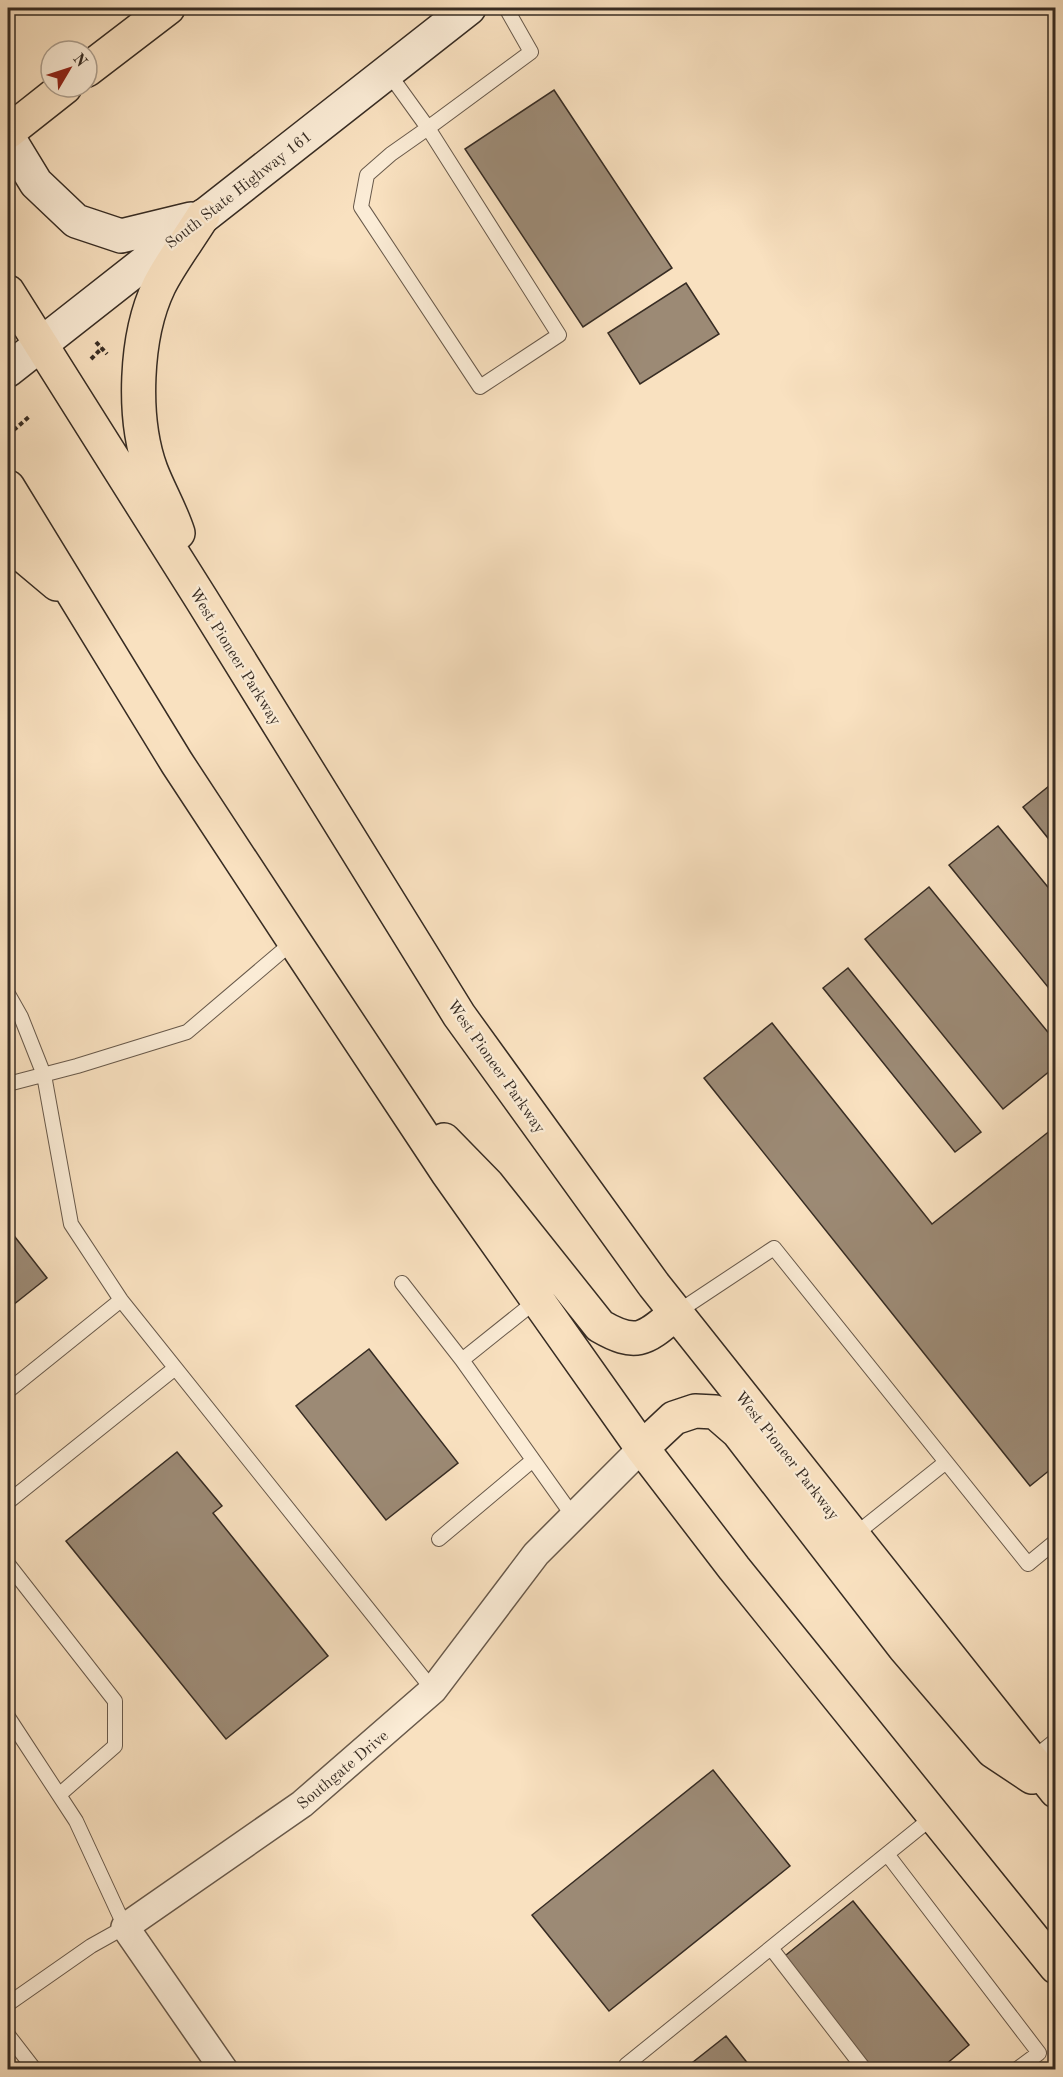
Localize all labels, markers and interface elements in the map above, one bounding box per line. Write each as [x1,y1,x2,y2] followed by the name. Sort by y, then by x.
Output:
[39,39,99,99] north arrow
[69,51,90,71] text: N
[163,129,315,253] street label: South State Highway 161
[186,586,283,729] street label: West Pioneer Parkway
[443,998,548,1137] street label: West Pioneer Parkway
[731,1389,842,1524] street label: West Pioneer Parkway
[295,1728,392,1813] street label: Southgate Drive

